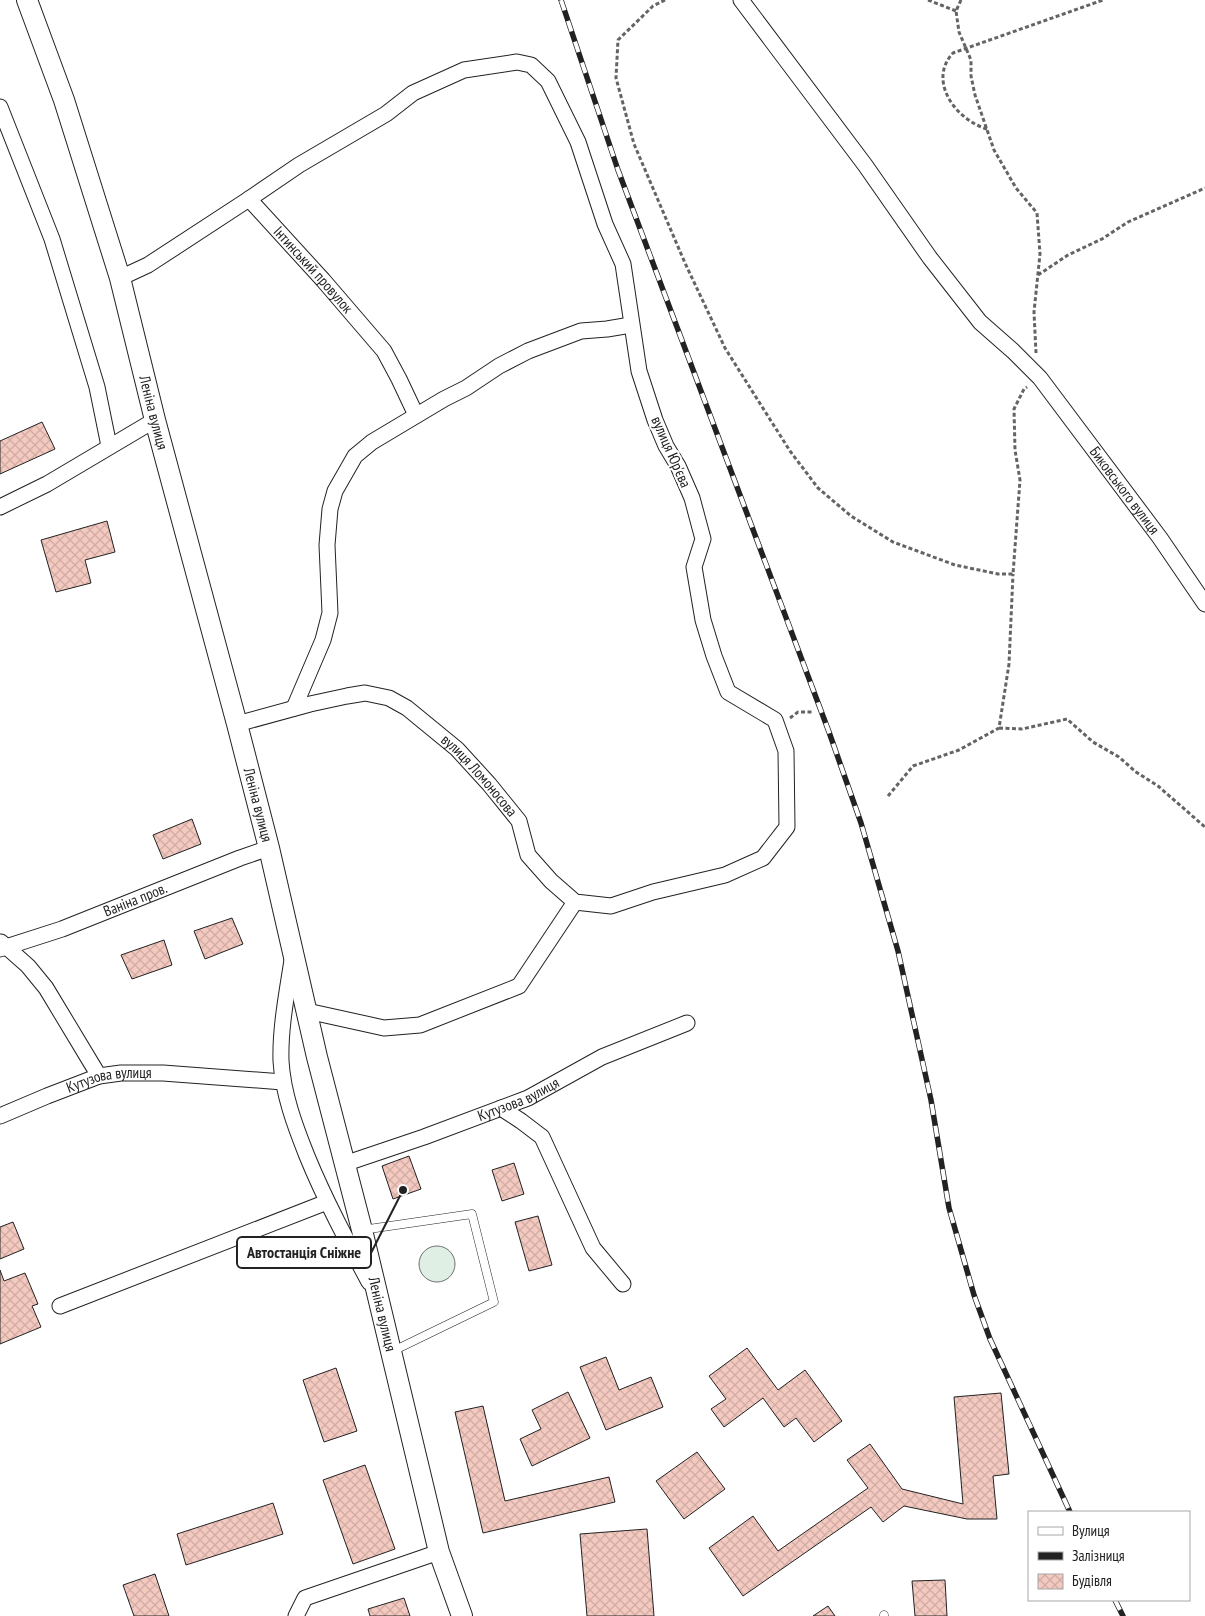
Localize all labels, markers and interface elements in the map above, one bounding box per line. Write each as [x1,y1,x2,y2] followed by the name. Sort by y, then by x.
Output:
[270,222,358,317] street label: Інтинський провулок
[135,373,173,452] street label: Леніна вулиця
[647,413,696,490] street label: вулиця Юр'єва
[1086,443,1164,538] street label: Биковського вулиця
[437,730,522,820] street label: вулиця Ломоносова
[239,765,277,844] street label: Леніна вулиця
[101,878,170,921] street label: Ваніна пров.
[63,1063,152,1097] street label: Кутузова вулиця
[475,1073,562,1125] street label: Кутузова вулиця
[237,1237,371,1268] callout: Автостанція Сніжне
[246,1242,361,1262] text: Автостанція Сніжне
[364,1274,401,1353] street label: Леніна вулиця
[1028,1511,1190,1601] legend
[1072,1521,1110,1540] text: Вулиця
[1072,1546,1125,1565] text: Залізниця
[1072,1571,1112,1590] text: Будівля

